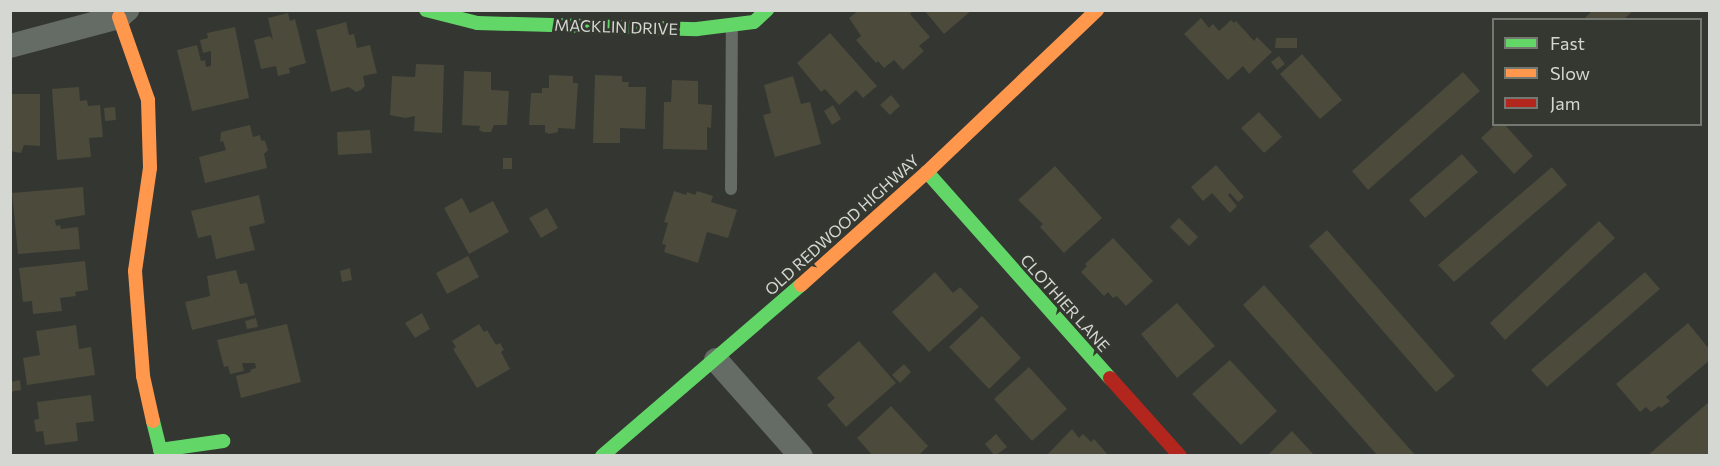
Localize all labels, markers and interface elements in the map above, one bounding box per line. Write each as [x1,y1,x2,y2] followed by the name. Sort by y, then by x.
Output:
[554,15,678,39] street label: MACKLIN DRIVE
[1492,18,1702,126] legend
[1550,32,1585,54] text: Fast
[1550,62,1590,84] text: Slow
[1550,92,1580,114] text: Jam
[761,151,923,299] street label: OLD REDWOOD HIGHWAY
[1016,250,1114,356] street label: CLOTHIER LANE

